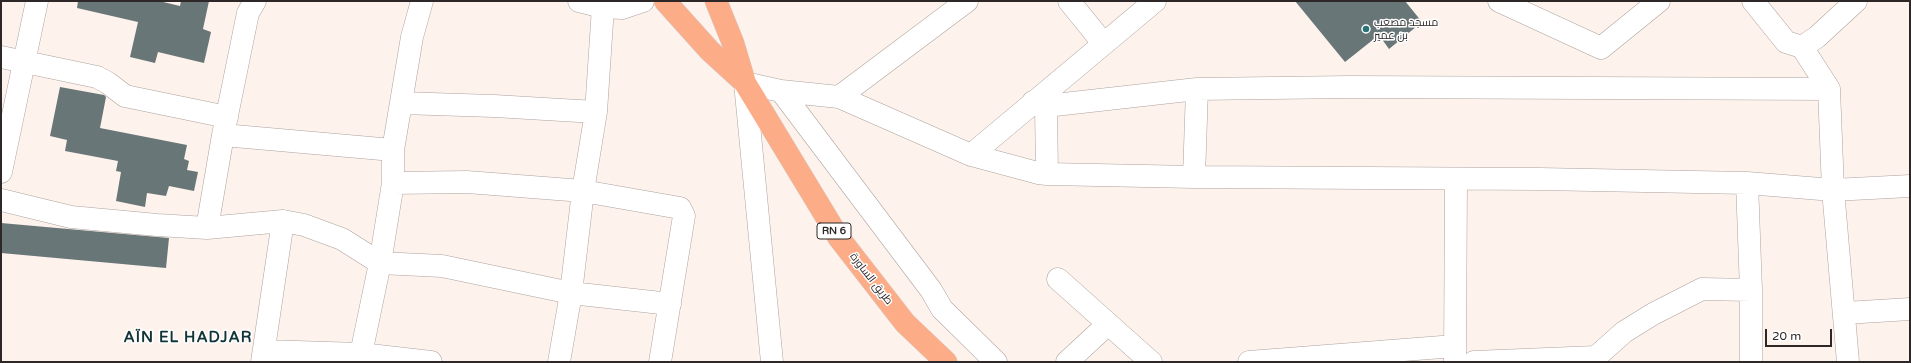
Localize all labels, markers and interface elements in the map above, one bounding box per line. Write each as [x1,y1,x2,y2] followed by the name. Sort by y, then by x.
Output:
[1374,16,1438,42] place label: مسجد مصعب بن عمير
[1361,24,1371,34] marker: مسجد مصعب بن عمير
[817,223,851,239] road number: RN 6
[847,251,895,307] street label: طريق الساورة
[1767,321,1834,347] scale bar
[124,329,252,347] district label: AÏN EL HADJAR
[1772,329,1801,343] text: 20 m

